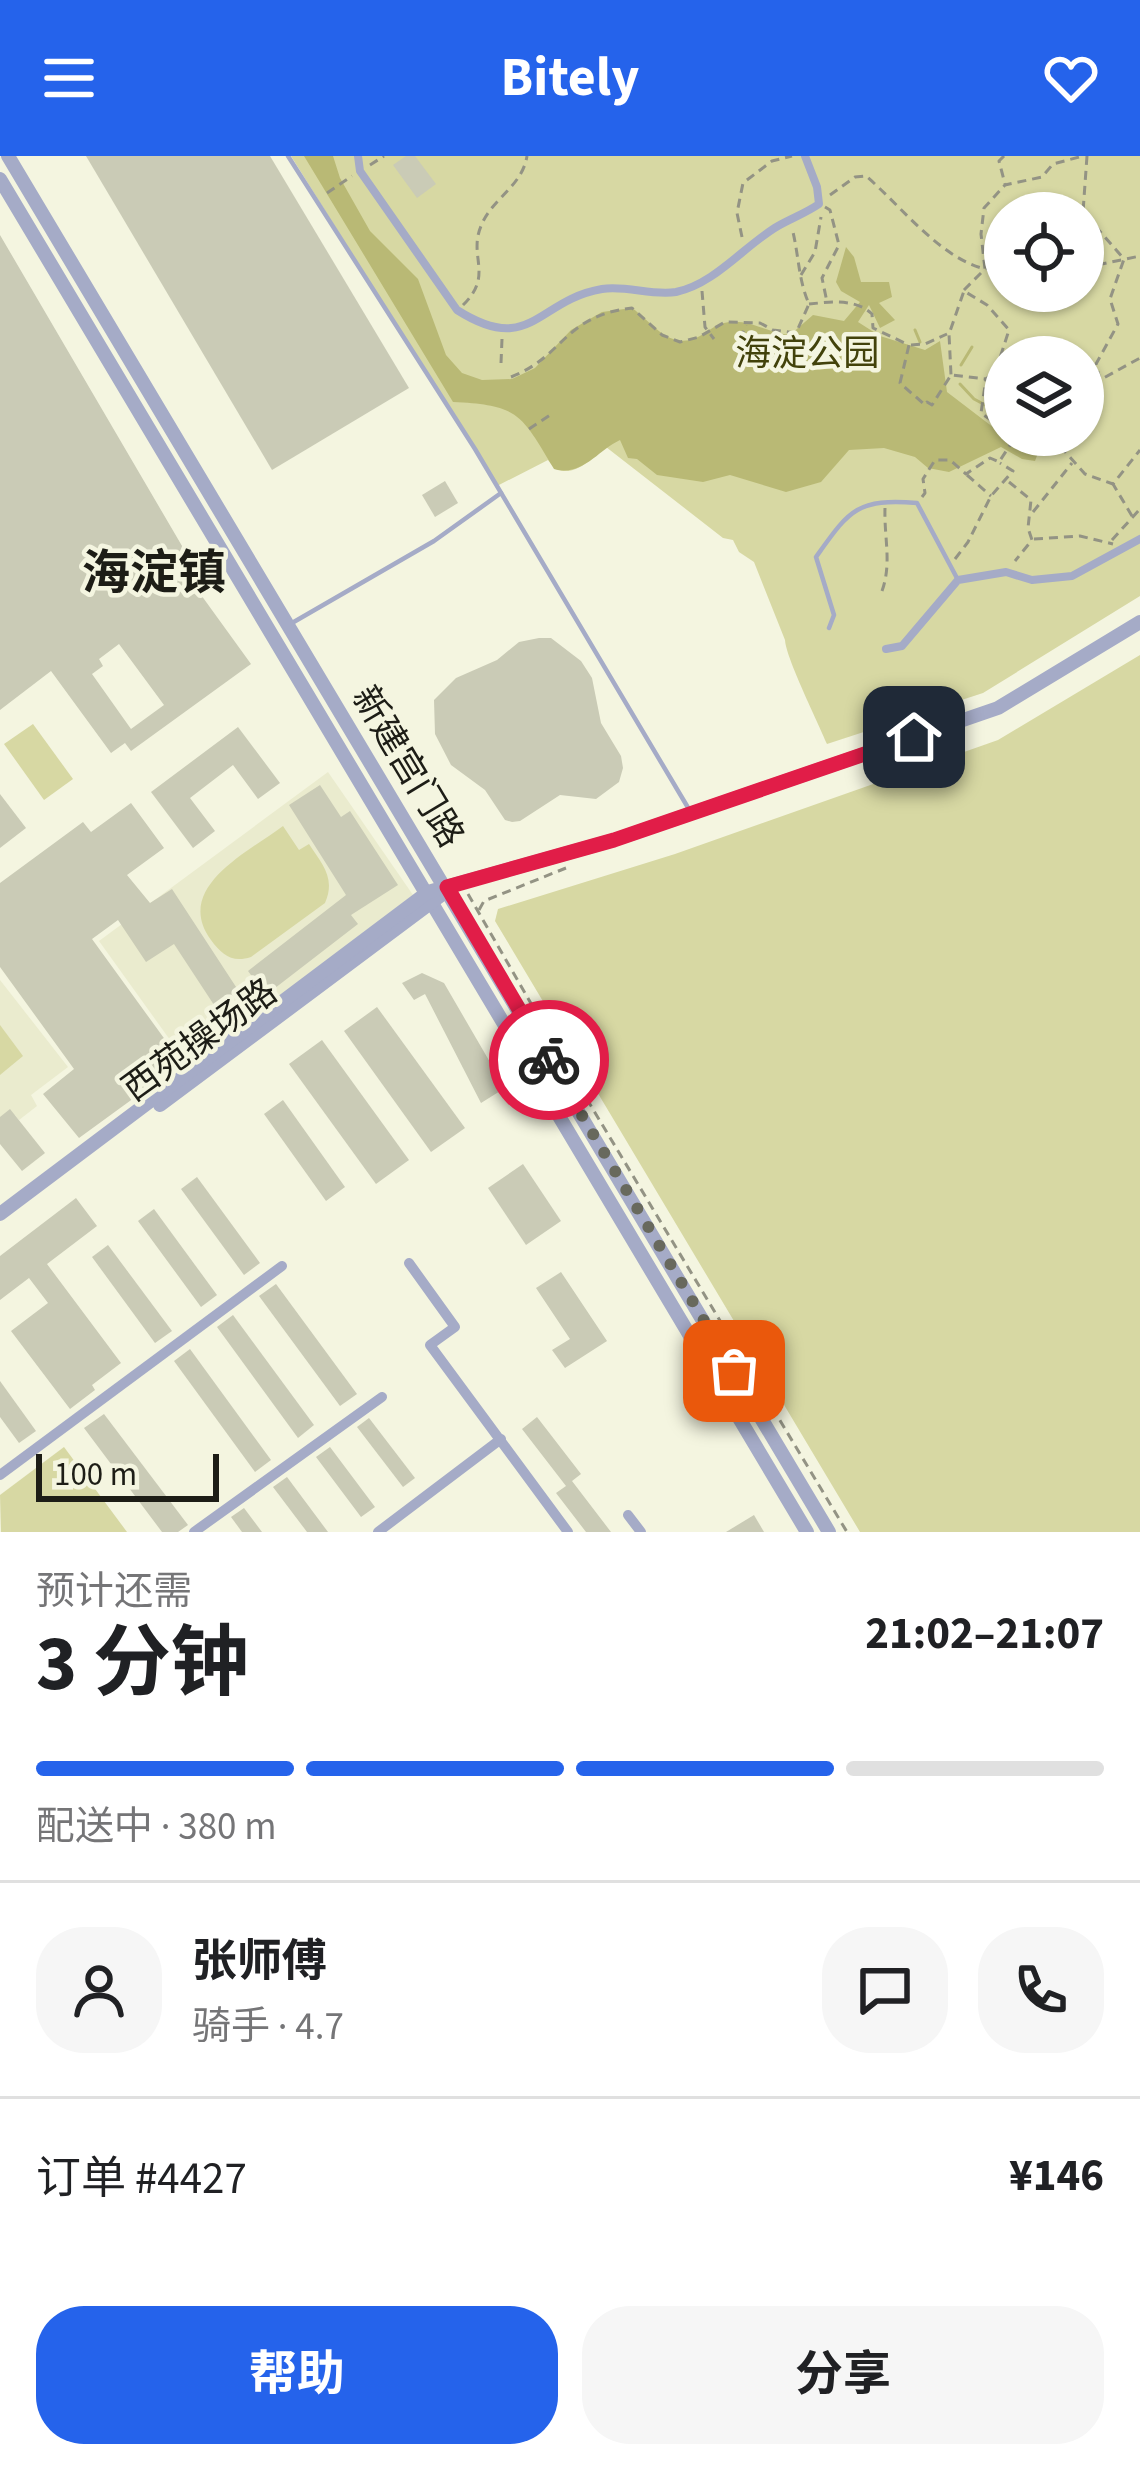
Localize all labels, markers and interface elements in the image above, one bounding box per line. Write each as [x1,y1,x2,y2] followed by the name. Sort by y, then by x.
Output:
[501,40,639,117] text: Bitely
[36,45,102,111] icon: menu
[1038,45,1104,111] icon: heart
[984,192,1104,456] map controls
[984,192,1104,312] button: locate
[735,328,879,379] park label: 海淀公园
[984,336,1104,456] button: layers
[82,540,226,608] district label: 海淀镇
[339,676,476,857] street label: 新建宫门路
[863,686,965,788] pin
[881,704,947,770] icon: home
[112,967,288,1114] street label: 西苑操场路
[489,1000,609,1120] courier
[516,1027,582,1093] icon: bike
[683,1320,785,1422] pin
[701,1338,767,1404] icon: bag
[36,1448,219,1501] scale bar
[54,1451,137,1498] text: 100 m
[36,1564,192,1620] text: 预计还需
[865,1602,1104,1666] text: 21:02–21:07
[36,1609,249,1720] text: 3 分钟
[36,1799,277,1855] text: 配送中 · 380 m
[36,1927,162,2053] button: person
[822,1927,948,2053] button: chat
[978,1927,1104,2053] button: phone
[192,1930,327,1994] text: 张师傅
[192,1999,344,2055] text: 骑手 · 4.7
[1009,2144,1104,2208] text: ¥146
[36,2147,247,2211] text: 订单 #4427
[36,2306,558,2444] button: 帮助
[582,2306,1104,2444] button: 分享

